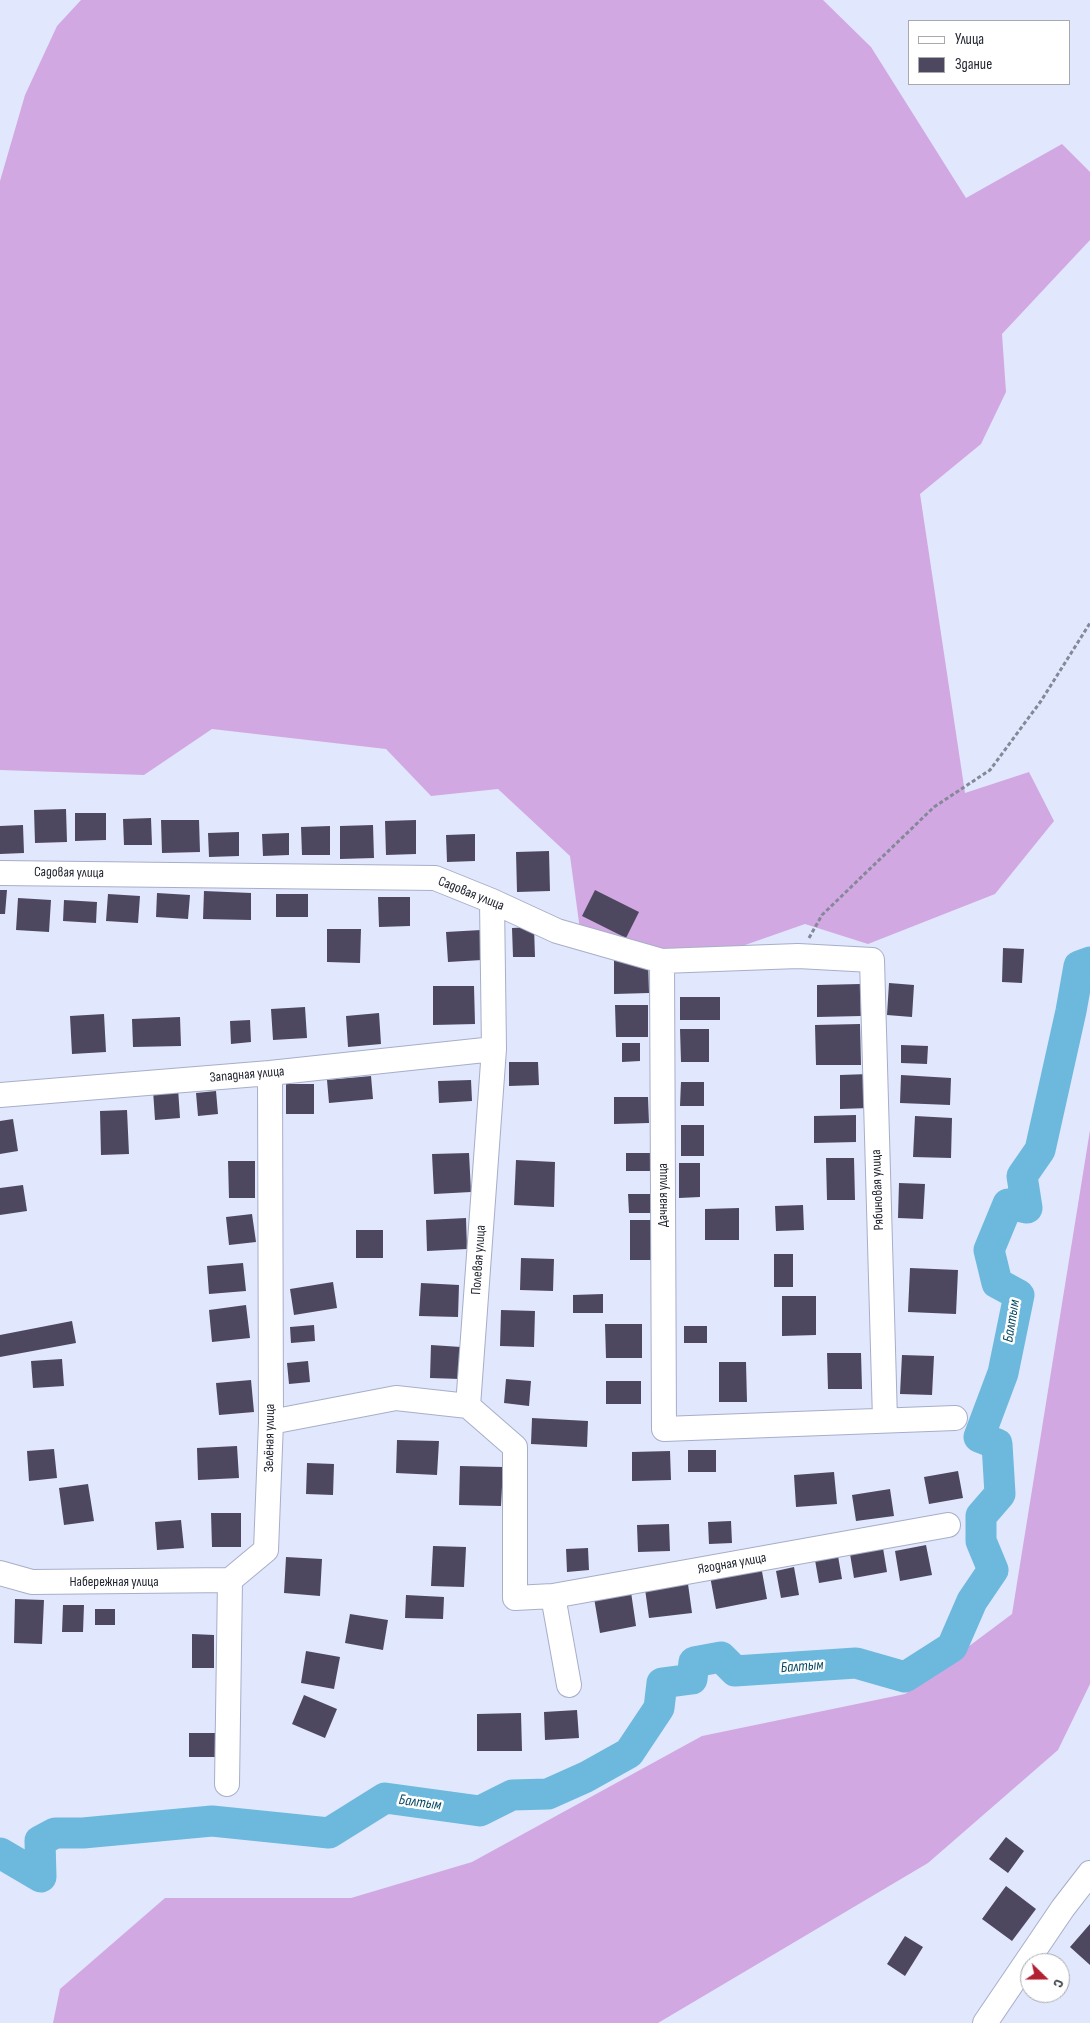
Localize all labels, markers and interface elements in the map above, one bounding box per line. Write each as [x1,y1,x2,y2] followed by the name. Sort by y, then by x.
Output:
[908,20,1070,85] legend
[955,30,984,49] text: Улица
[955,55,992,74] text: Здание
[34,864,104,882] street label: Садовая улица
[435,873,507,915] street label: Садовая улица
[209,1063,285,1087] street label: Западная улица
[868,1149,888,1231] street label: Рябиновая улица
[655,1163,671,1227] street label: Дачная улица
[468,1225,490,1295] street label: Полевая улица
[1000,1298,1024,1344] water label: Балтым
[261,1404,279,1472] street label: Зелёная улица
[696,1550,768,1578] street label: Ягодная улица
[69,1574,159,1590] street label: Набережная улица
[780,1657,824,1677] water label: Балтым
[398,1791,442,1815] water label: Балтым
[1020,1953,1070,2003] north arrow
[1049,1977,1068,1990] text: С

